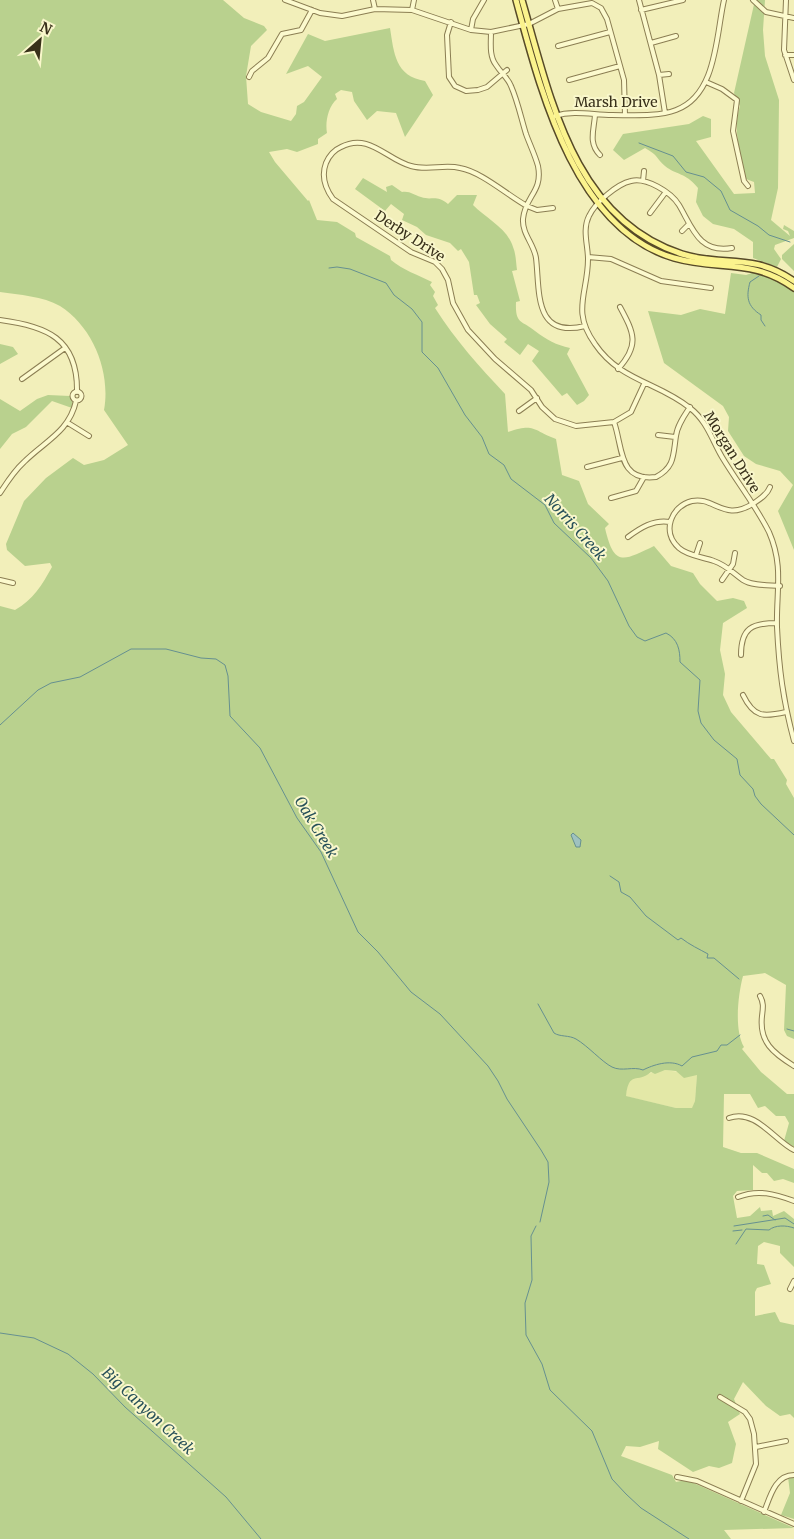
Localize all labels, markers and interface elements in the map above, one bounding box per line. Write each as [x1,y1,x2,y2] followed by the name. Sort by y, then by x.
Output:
[15,15,65,65] north arrow
[37,18,55,39] text: N
[574,93,658,111] street label: Marsh Drive
[371,207,449,265] street label: Derby Drive
[700,408,764,496] street label: Morgan Drive
[540,489,611,565] water label: Norris Creek
[291,792,343,862] water label: Oak Creek
[98,1363,199,1459] water label: Big Canyon Creek

